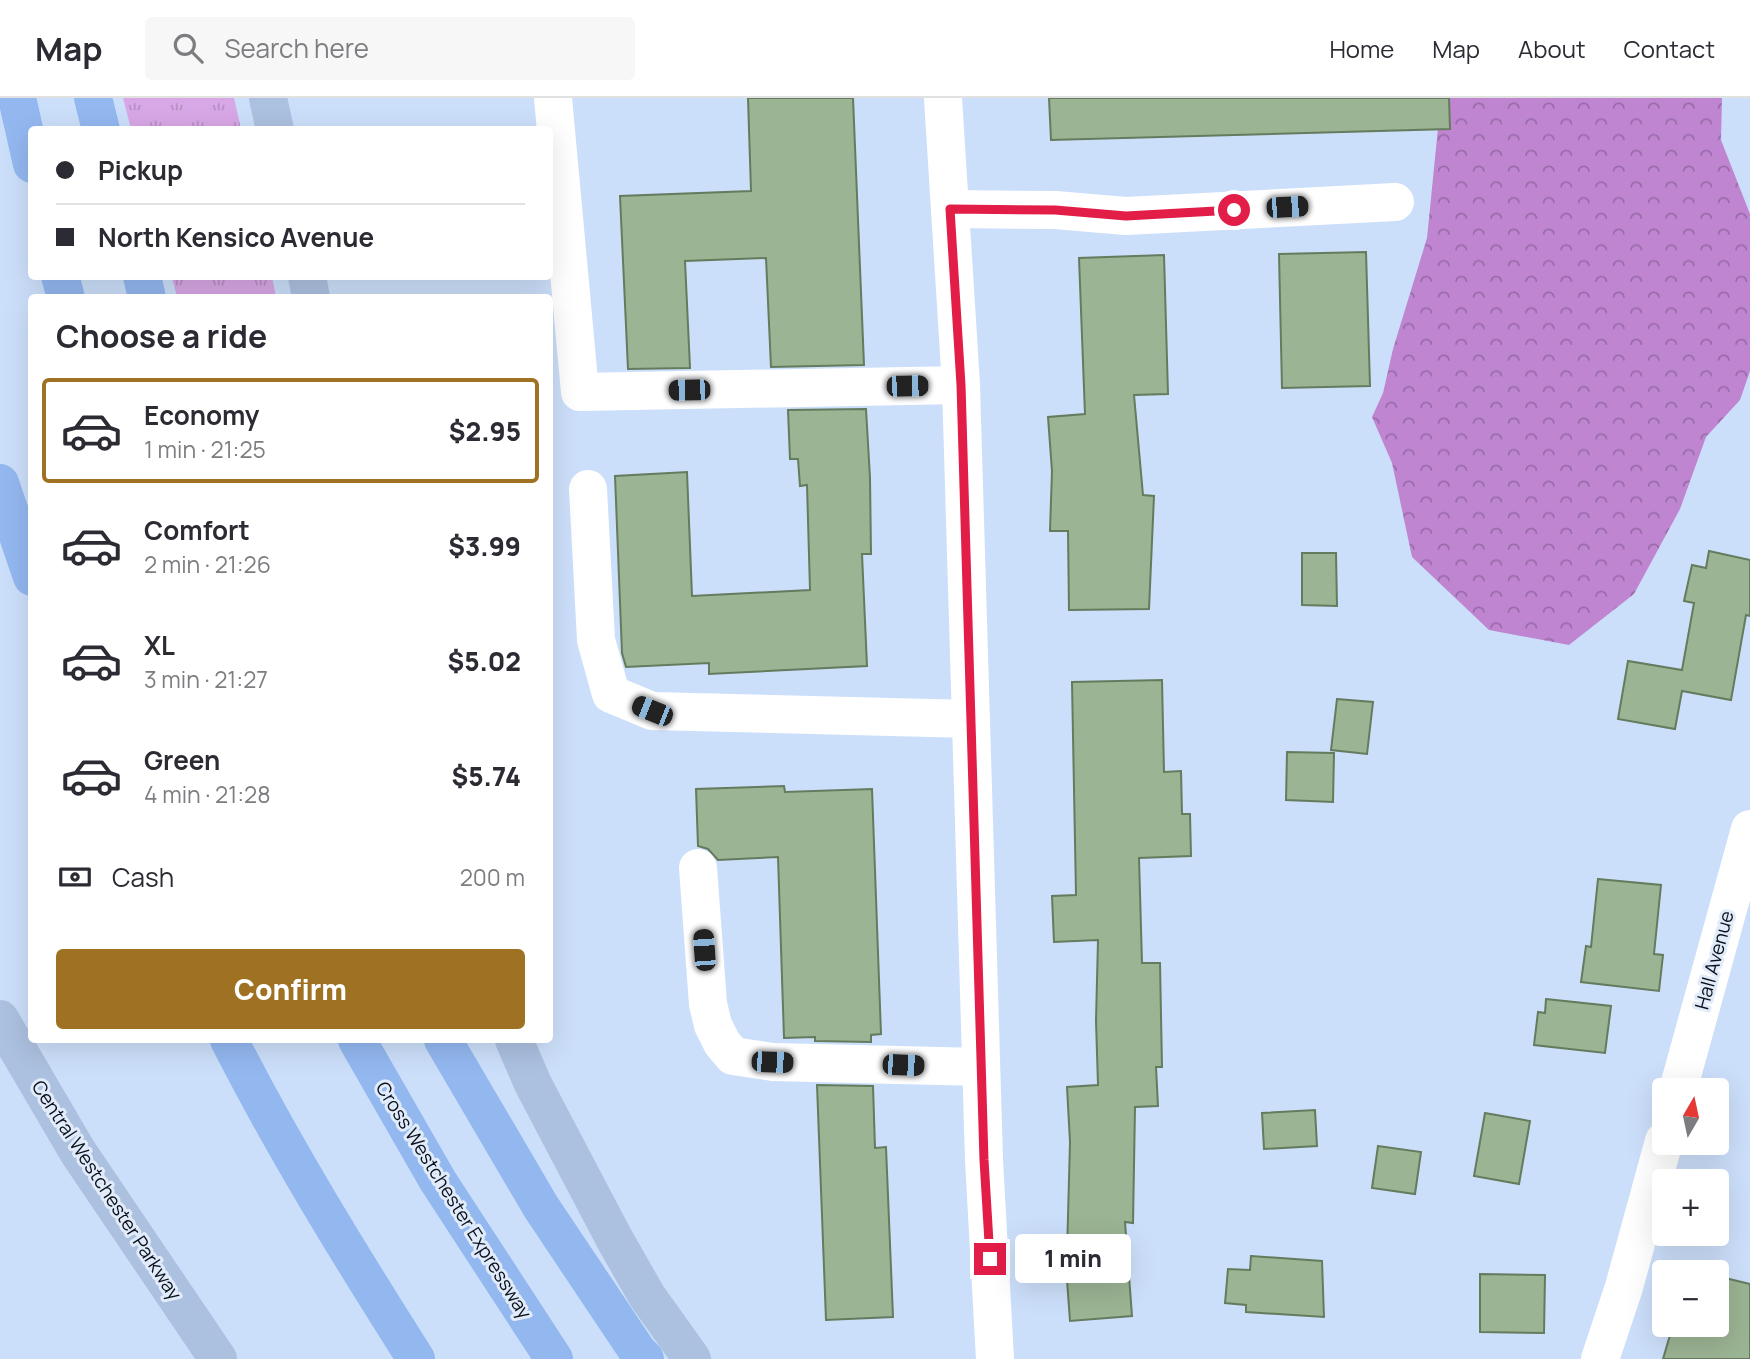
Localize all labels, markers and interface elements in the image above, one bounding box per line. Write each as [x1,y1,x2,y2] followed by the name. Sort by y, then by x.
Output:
[145,17,635,80] search box
[35,26,103,71] text: Map
[169,29,207,67] icon: search
[225,30,369,66] text: Search here
[1329,32,1394,65] text: Home
[1432,32,1480,65] text: Map
[1518,32,1586,65] text: About
[1624,32,1715,65] text: Contact
[98,152,183,188] text: Pickup
[1218,194,1250,226] route start
[1266,195,1309,219] car
[98,219,374,255] text: North Kensico Avenue
[56,314,267,358] text: Choose a ride
[886,375,929,397] car
[668,379,711,401] car
[144,397,259,433] text: Economy
[60,399,123,462] icon: car
[449,413,521,449] text: $2.95
[144,433,266,465] text: 1 min · 21:25
[144,512,250,548] text: Comfort
[60,514,123,577] icon: car
[448,528,521,564] text: $3.99
[144,548,271,580] text: 2 min · 21:26
[144,627,175,663] text: XL
[60,629,123,692] icon: car
[447,643,521,679] text: $5.02
[144,663,268,695] text: 3 min · 21:27
[629,693,676,729] car
[144,742,220,778] text: Green
[60,744,123,807] icon: car
[452,758,521,794] text: $5.74
[144,778,271,810] text: 4 min · 21:28
[56,858,94,896] icon: cash
[112,859,174,895] text: Cash
[460,861,525,893] text: 200 m
[1688,908,1740,1012] street label: Hall Avenue
[693,928,716,972] car
[56,949,525,1029] button: Confirm
[751,1051,794,1073] car
[882,1054,925,1076] car
[26,1075,188,1305] street label: Central Westchester Parkway
[370,1076,538,1324] street label: Cross Westchester Expressway
[1652,1078,1729,1155] north arrow
[1652,1078,1729,1337] map controls
[1652,1169,1729,1246] button: +
[1014,1234,1130,1284] callout: 1 min
[1044,1242,1102,1274] text: 1 min
[974,1243,1006,1275] route end
[1652,1260,1729,1337] button: −

